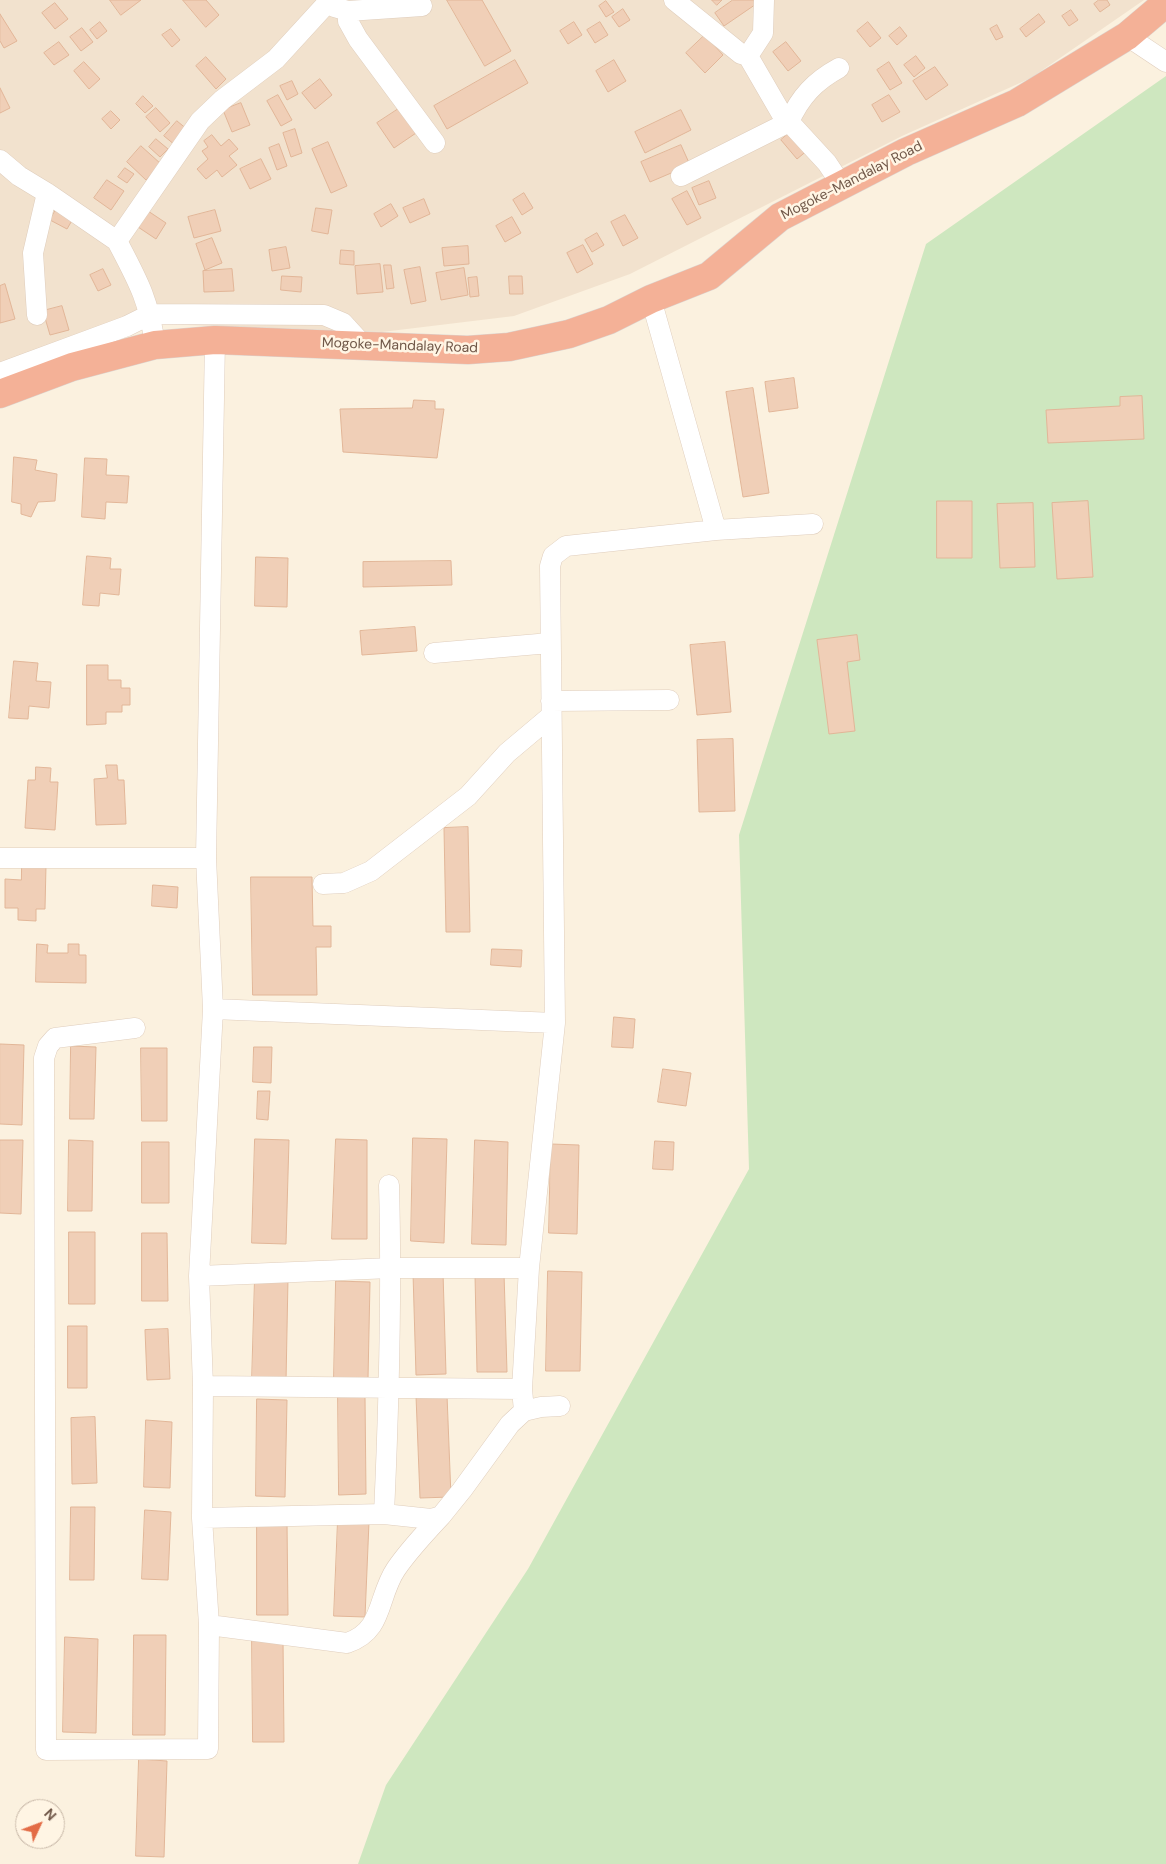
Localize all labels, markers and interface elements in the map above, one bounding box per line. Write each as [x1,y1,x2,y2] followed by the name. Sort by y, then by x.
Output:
[779,138,925,224] street label: Mogoke-Mandalay Road
[322,335,478,357] street label: Mogoke-Mandalay Road
[15,1799,65,1849] north arrow
[40,1805,60,1824] text: N

